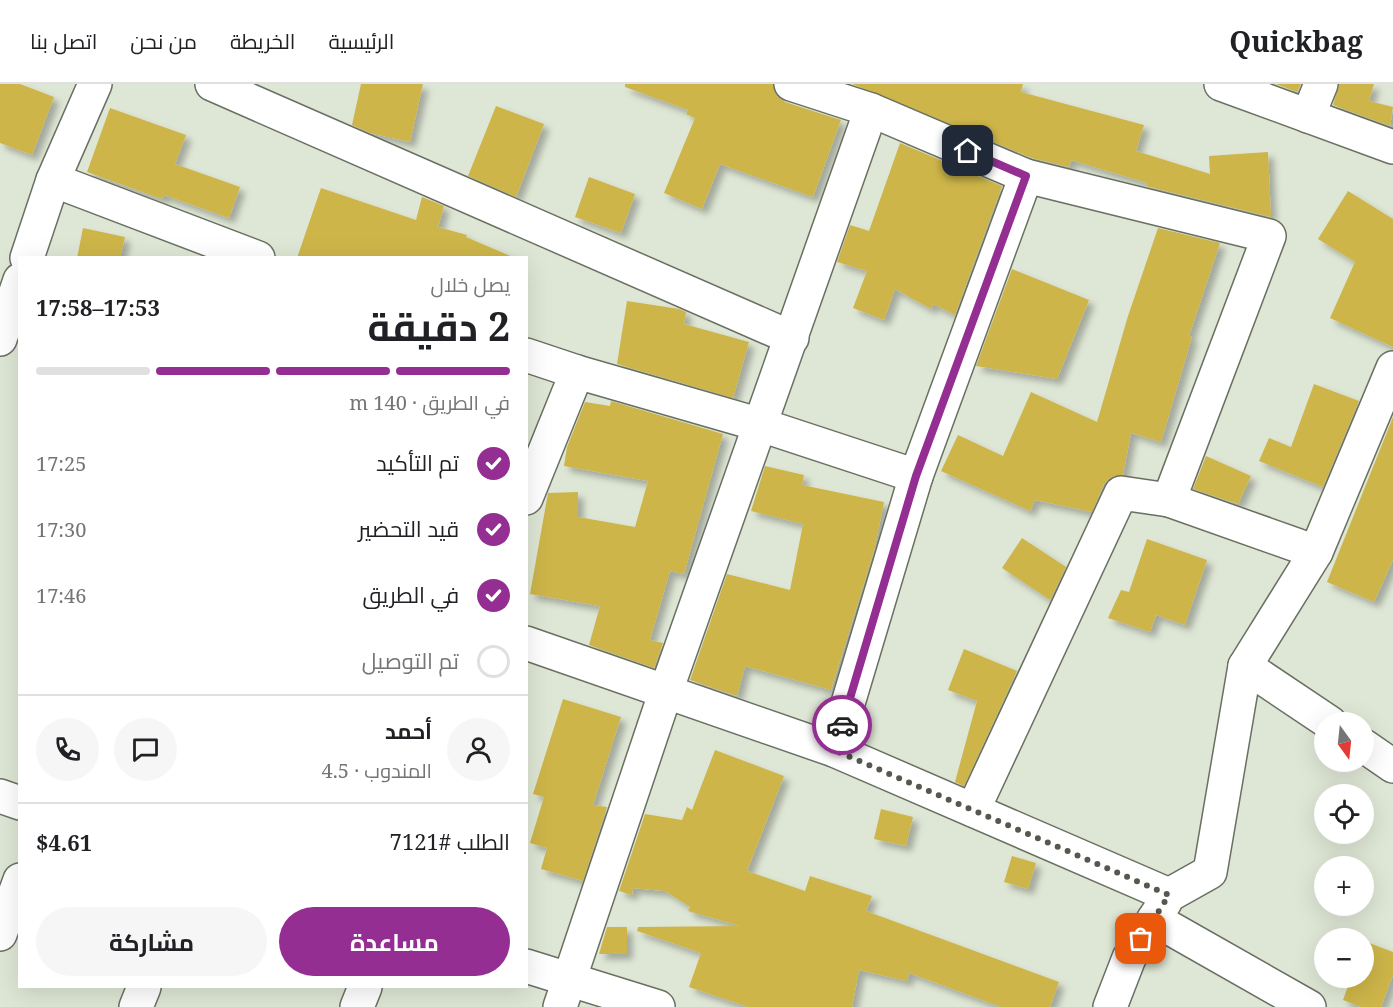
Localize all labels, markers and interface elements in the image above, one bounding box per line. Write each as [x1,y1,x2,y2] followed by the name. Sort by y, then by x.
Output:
[1229,22,1363,60] text: Quickbag
[30,27,97,55] text: اتصل بنا
[130,27,197,55] text: من نحن
[230,27,295,55] text: الخريطة
[328,27,394,55] text: الرئيسية
[942,125,993,176] pin
[951,134,984,167] icon: home
[431,271,510,298] text: يصل خلال
[36,292,160,322] text: 17:53–17:58
[368,299,510,352] text: 2 دقيقة
[349,389,510,416] text: في الطريق · 140 m
[376,447,459,477] text: تم التأكيد
[477,447,510,480] icon: check
[36,450,86,477] text: 17:25
[358,513,459,543] text: قيد التحضير
[477,513,510,546] icon: check
[36,516,86,543] text: 17:30
[362,579,459,609] text: في الطريق
[477,579,510,612] icon: check
[36,582,86,609] text: 17:46
[362,645,459,675] text: تم التوصيل
[812,695,872,755] courier
[826,709,859,742] icon: car
[1314,712,1374,772] north arrow
[1314,712,1374,988] map controls
[385,715,432,745] text: أحمد
[36,718,99,781] button: phone
[114,718,177,781] button: chat
[447,718,510,781] button: person
[322,757,432,784] text: المندوب · 4.5
[1314,784,1374,844] button: locate
[390,826,510,856] text: الطلب #7121
[36,827,92,857] text: $4.61
[1314,856,1374,916] button: +
[36,907,267,976] button: مشاركة
[279,907,510,976] button: مساعدة
[1115,913,1166,964] pin
[1124,922,1157,955] icon: bag
[1314,928,1374,988] button: −

